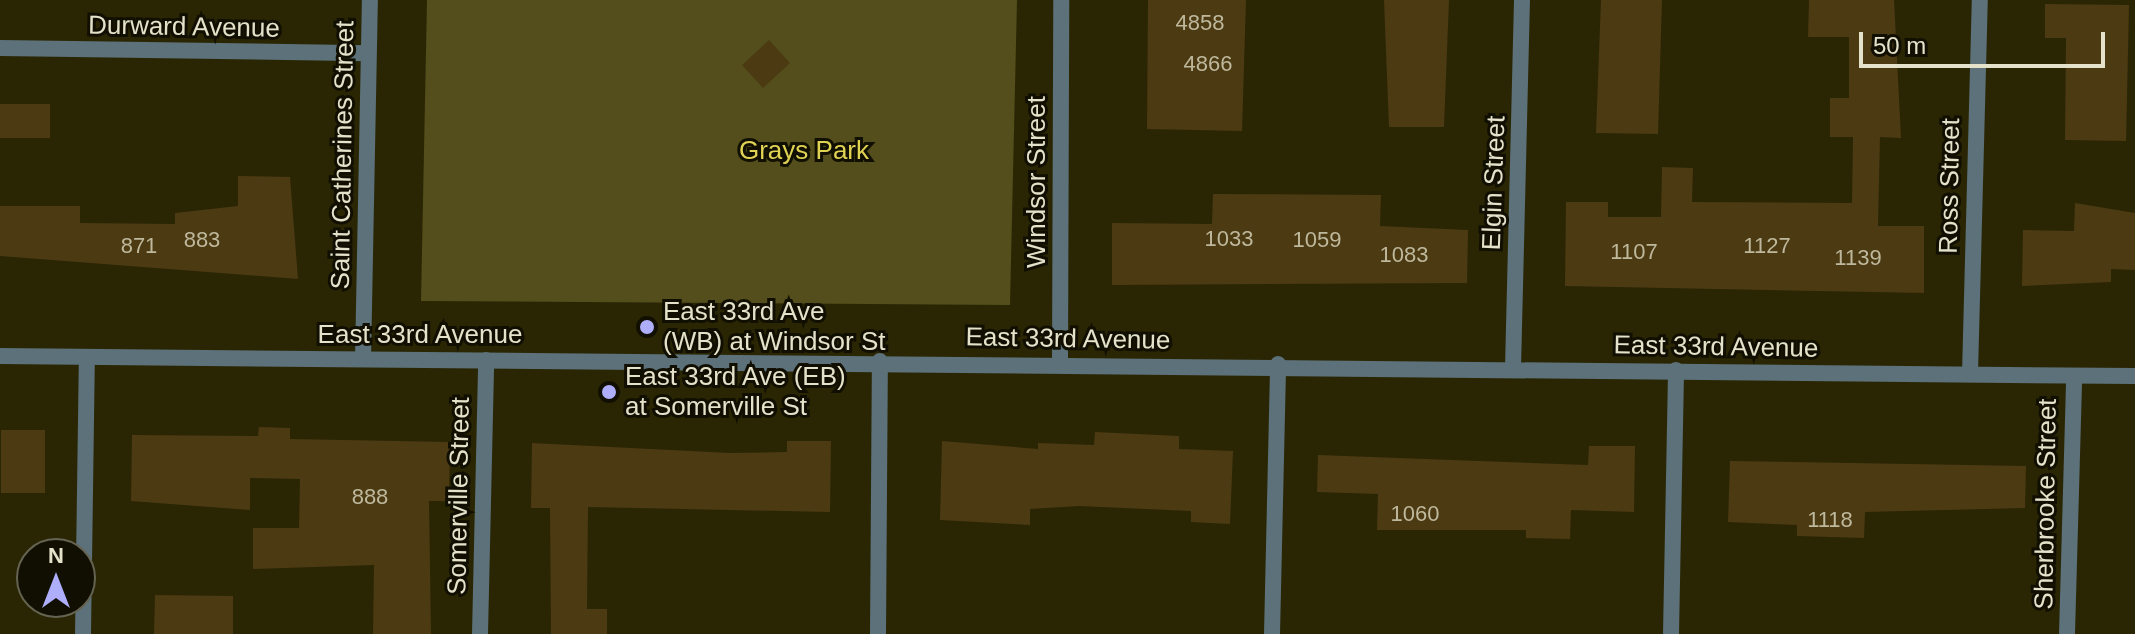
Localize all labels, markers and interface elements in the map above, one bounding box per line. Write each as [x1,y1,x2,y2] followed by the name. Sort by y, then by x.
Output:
[87,10,281,44] street label: Durward Avenue
[1176,10,1224,36] house number: 4858
[1863,16,2109,66] scale bar
[325,20,361,290] street label: Saint Catherines Street
[1873,32,1926,59] text: 50 m
[1184,51,1232,77] house number: 4866
[1021,96,1053,268] street label: Windsor Street
[1476,115,1512,251] street label: Elgin Street
[1933,118,1967,254] street label: Ross Street
[739,135,869,167] park label: Grays Park
[1205,226,1253,252] house number: 1033
[184,227,220,253] house number: 883
[1293,227,1341,253] house number: 1059
[121,233,157,259] house number: 871
[1743,233,1791,259] house number: 1127
[1610,239,1658,265] house number: 1107
[1380,242,1428,268] house number: 1083
[1834,245,1882,271] house number: 1139
[663,296,885,358] place label: East 33rd Ave (WB) at Windsor St
[638,318,656,336] marker: East 33rd Ave (WB) at Windsor St
[317,319,523,351] street label: East 33rd Avenue
[965,322,1171,356] street label: East 33rd Avenue
[1613,330,1819,364] street label: East 33rd Avenue
[625,361,847,422] place label: East 33rd Ave (EB) at Somerville St
[600,383,618,401] marker: East 33rd Ave (EB) at Somerville St
[442,397,476,595] street label: Somerville Street
[2029,398,2063,610] street label: Sherbrooke Street
[352,484,388,510] house number: 888
[1391,501,1439,527] house number: 1060
[1807,507,1853,533] house number: 1118
[16,538,96,618] north arrow
[48,543,64,568] text: N

